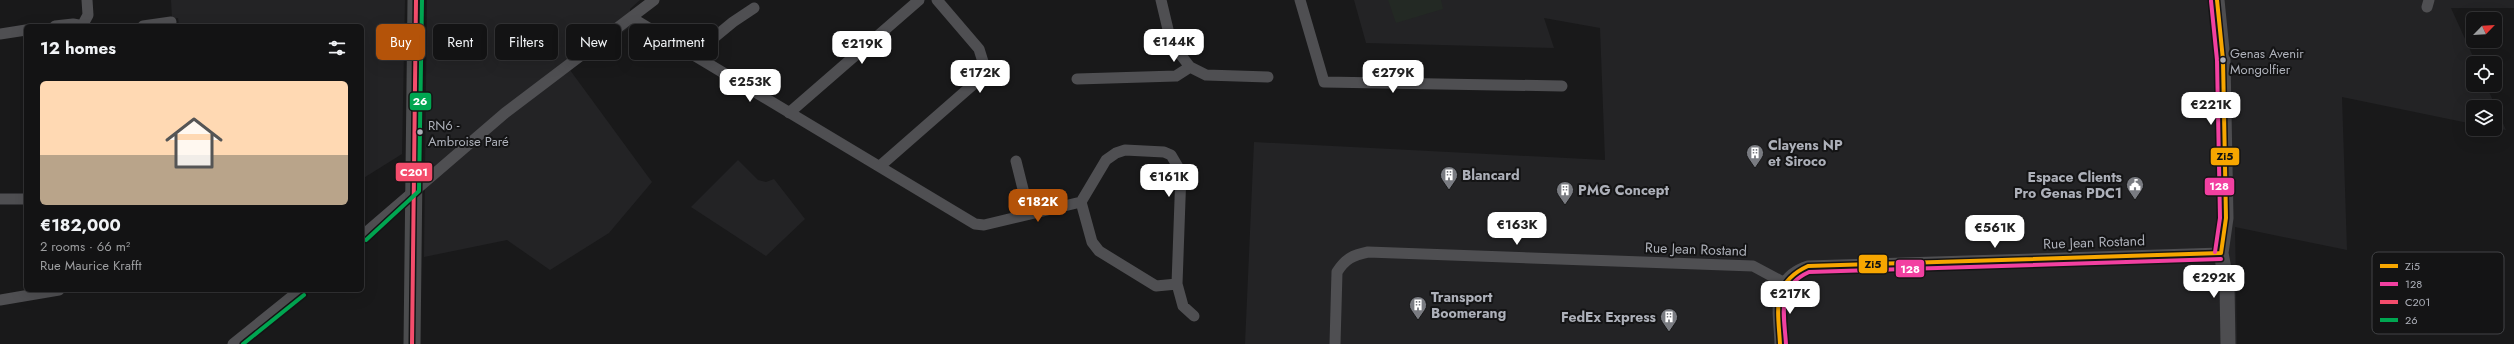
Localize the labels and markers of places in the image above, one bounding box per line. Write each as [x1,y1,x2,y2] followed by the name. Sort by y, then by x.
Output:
[1146,29,1202,63] pin: €144K
[834,31,890,65] pin: €219K
[2230,44,2304,79] place label: Genas Avenir Mongolfier
[2218,55,2228,65] marker: Genas Avenir Mongolfier
[952,60,1008,94] pin: €172K
[1365,60,1421,94] pin: €279K
[722,69,778,103] pin: €253K
[2183,92,2239,126] pin: €221K
[428,116,509,151] place label: RN6 - Ambroise Paré
[415,127,425,137] marker: RN6 - Ambroise Paré
[1768,135,1843,171] place label: Clayens NP et Siroco
[1745,143,1765,168] building icon: Clayens NP et Siroco
[1141,164,1197,198] pin: €161K
[1439,165,1459,190] building icon: Blancard
[1462,165,1520,185] place label: Blancard
[2014,167,2123,203] place label: Espace Clients Pro Genas PDC1
[2125,175,2145,200] public building icon: Espace Clients Pro Genas PDC1
[1555,180,1575,205] building icon: PMG Concept
[1578,180,1669,200] place label: PMG Concept
[1010,189,1066,223] pin: €182K
[1489,212,1545,246] pin: €163K
[1967,215,2023,249] pin: €561K
[2186,265,2242,299] pin: €292K
[1762,281,1818,315] pin: €217K
[1431,287,1506,323] place label: Transport Boomerang
[1408,295,1428,320] building icon: Transport Boomerang
[1561,307,1657,327] place label: FedEx Express
[1659,307,1679,332] building icon: FedEx Express

